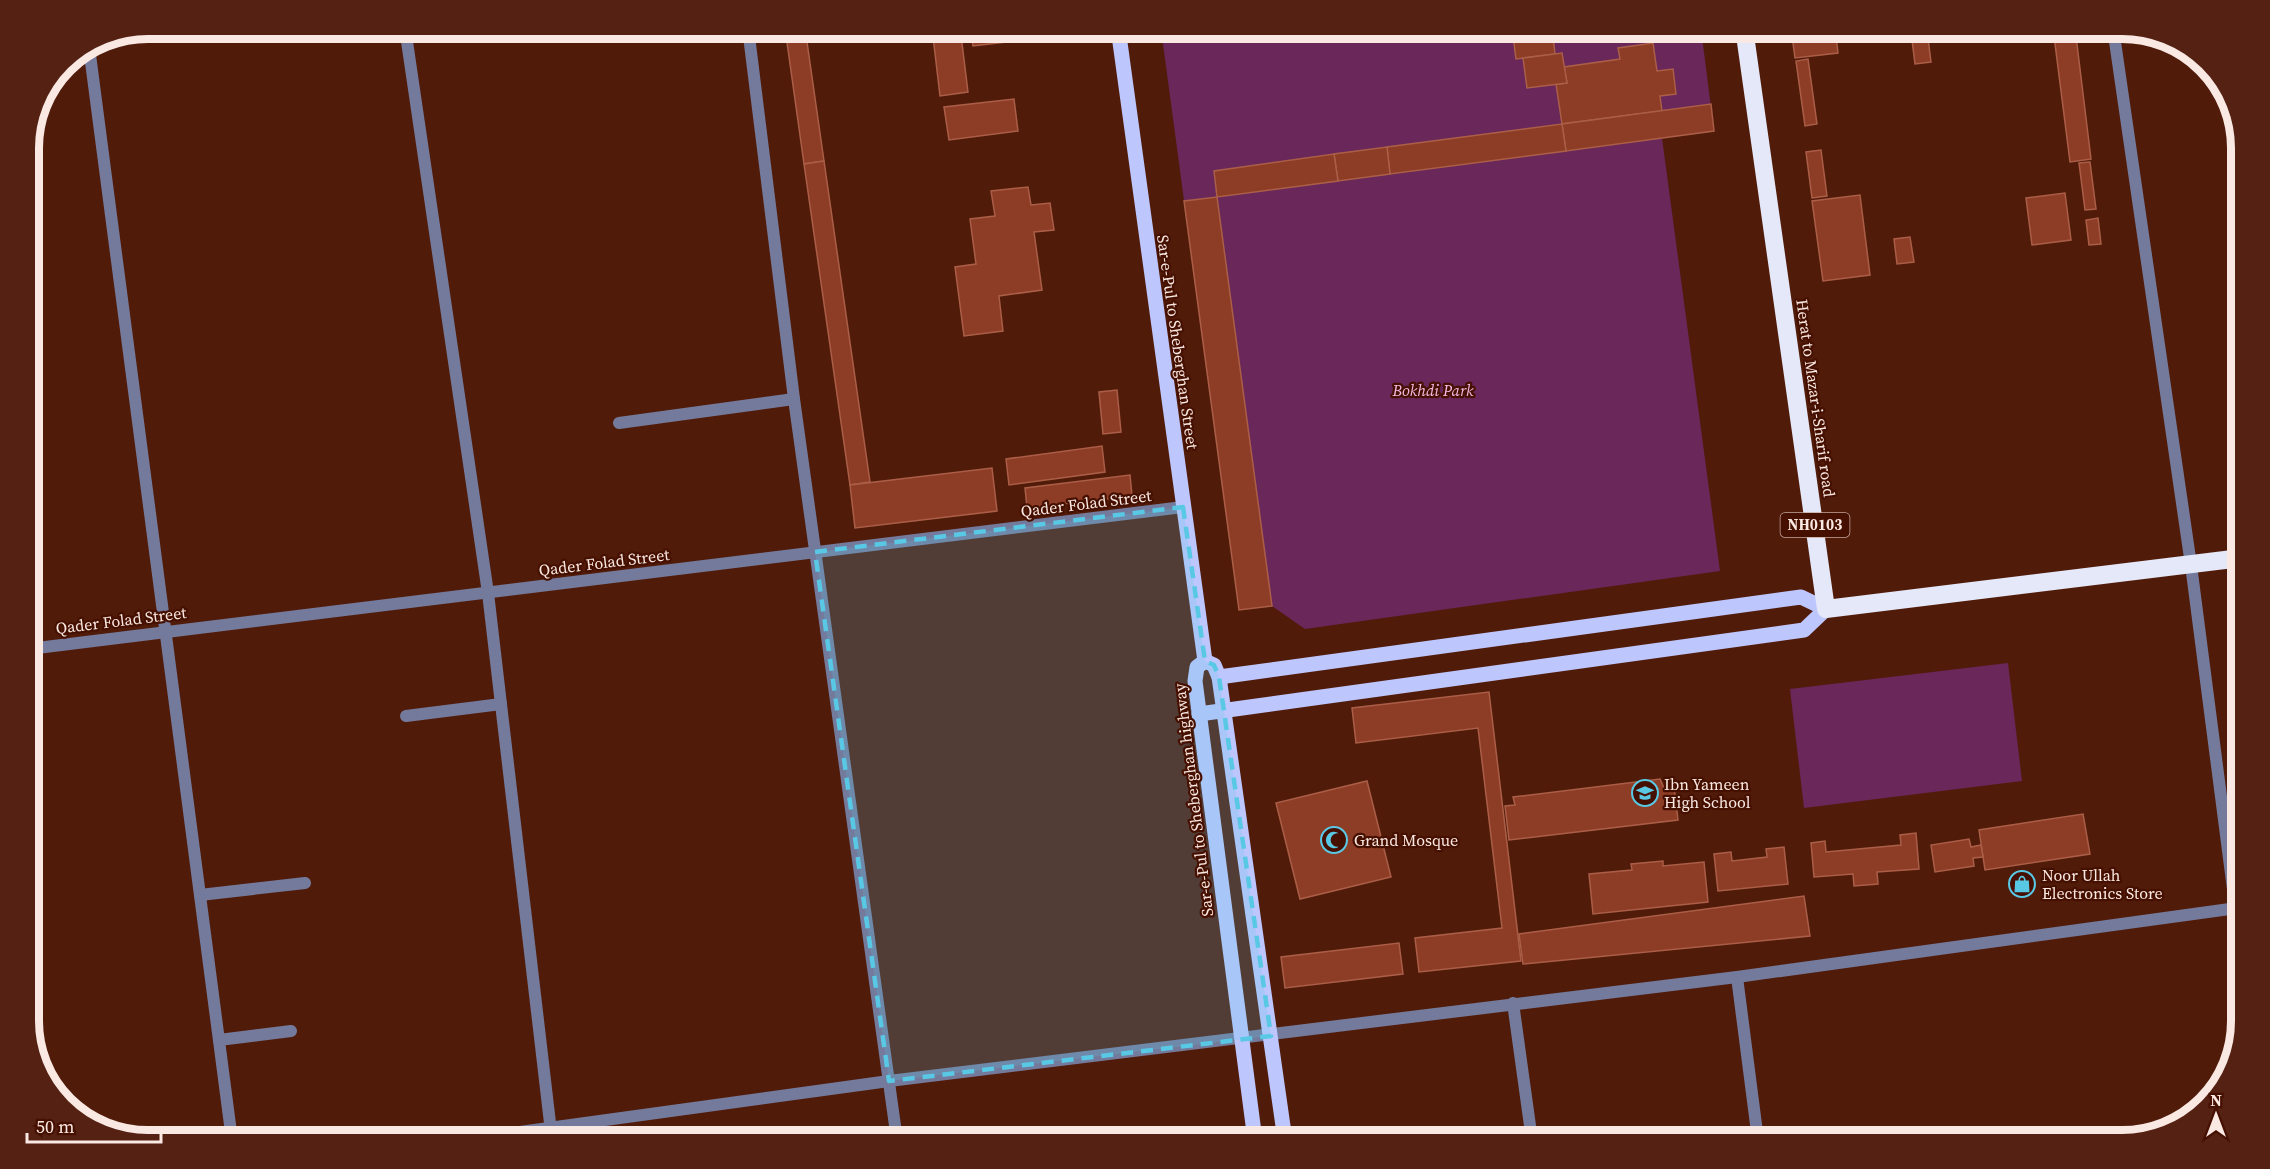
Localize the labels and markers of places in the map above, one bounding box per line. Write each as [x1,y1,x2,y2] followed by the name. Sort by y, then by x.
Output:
[1664,773,1751,813] place label: Ibn Yameen High School
[1630,778,1660,808] school or university icon: Ibn Yameen High School
[1319,825,1349,855] mosque icon: Grand Mosque
[1354,829,1458,851] place label: Grand Mosque
[2042,864,2163,904] place label: Noor Ullah Electronics Store
[2007,869,2037,899] shop icon: Noor Ullah Electronics Store

